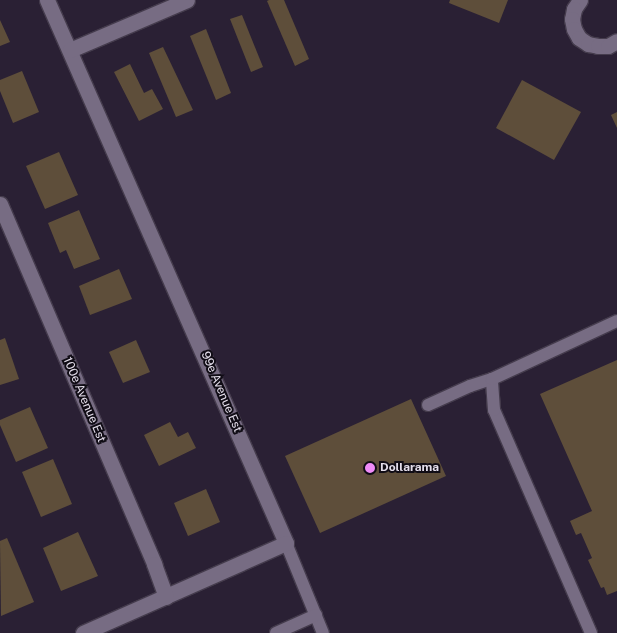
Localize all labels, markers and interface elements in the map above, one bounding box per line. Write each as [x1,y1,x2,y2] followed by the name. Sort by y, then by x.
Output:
[197,349,245,435] street label: 99e Avenue Est
[60,355,108,445] street label: 100e Avenue Est
[380,461,439,475] place label: Dollarama
[364,462,376,474] marker: Dollarama

